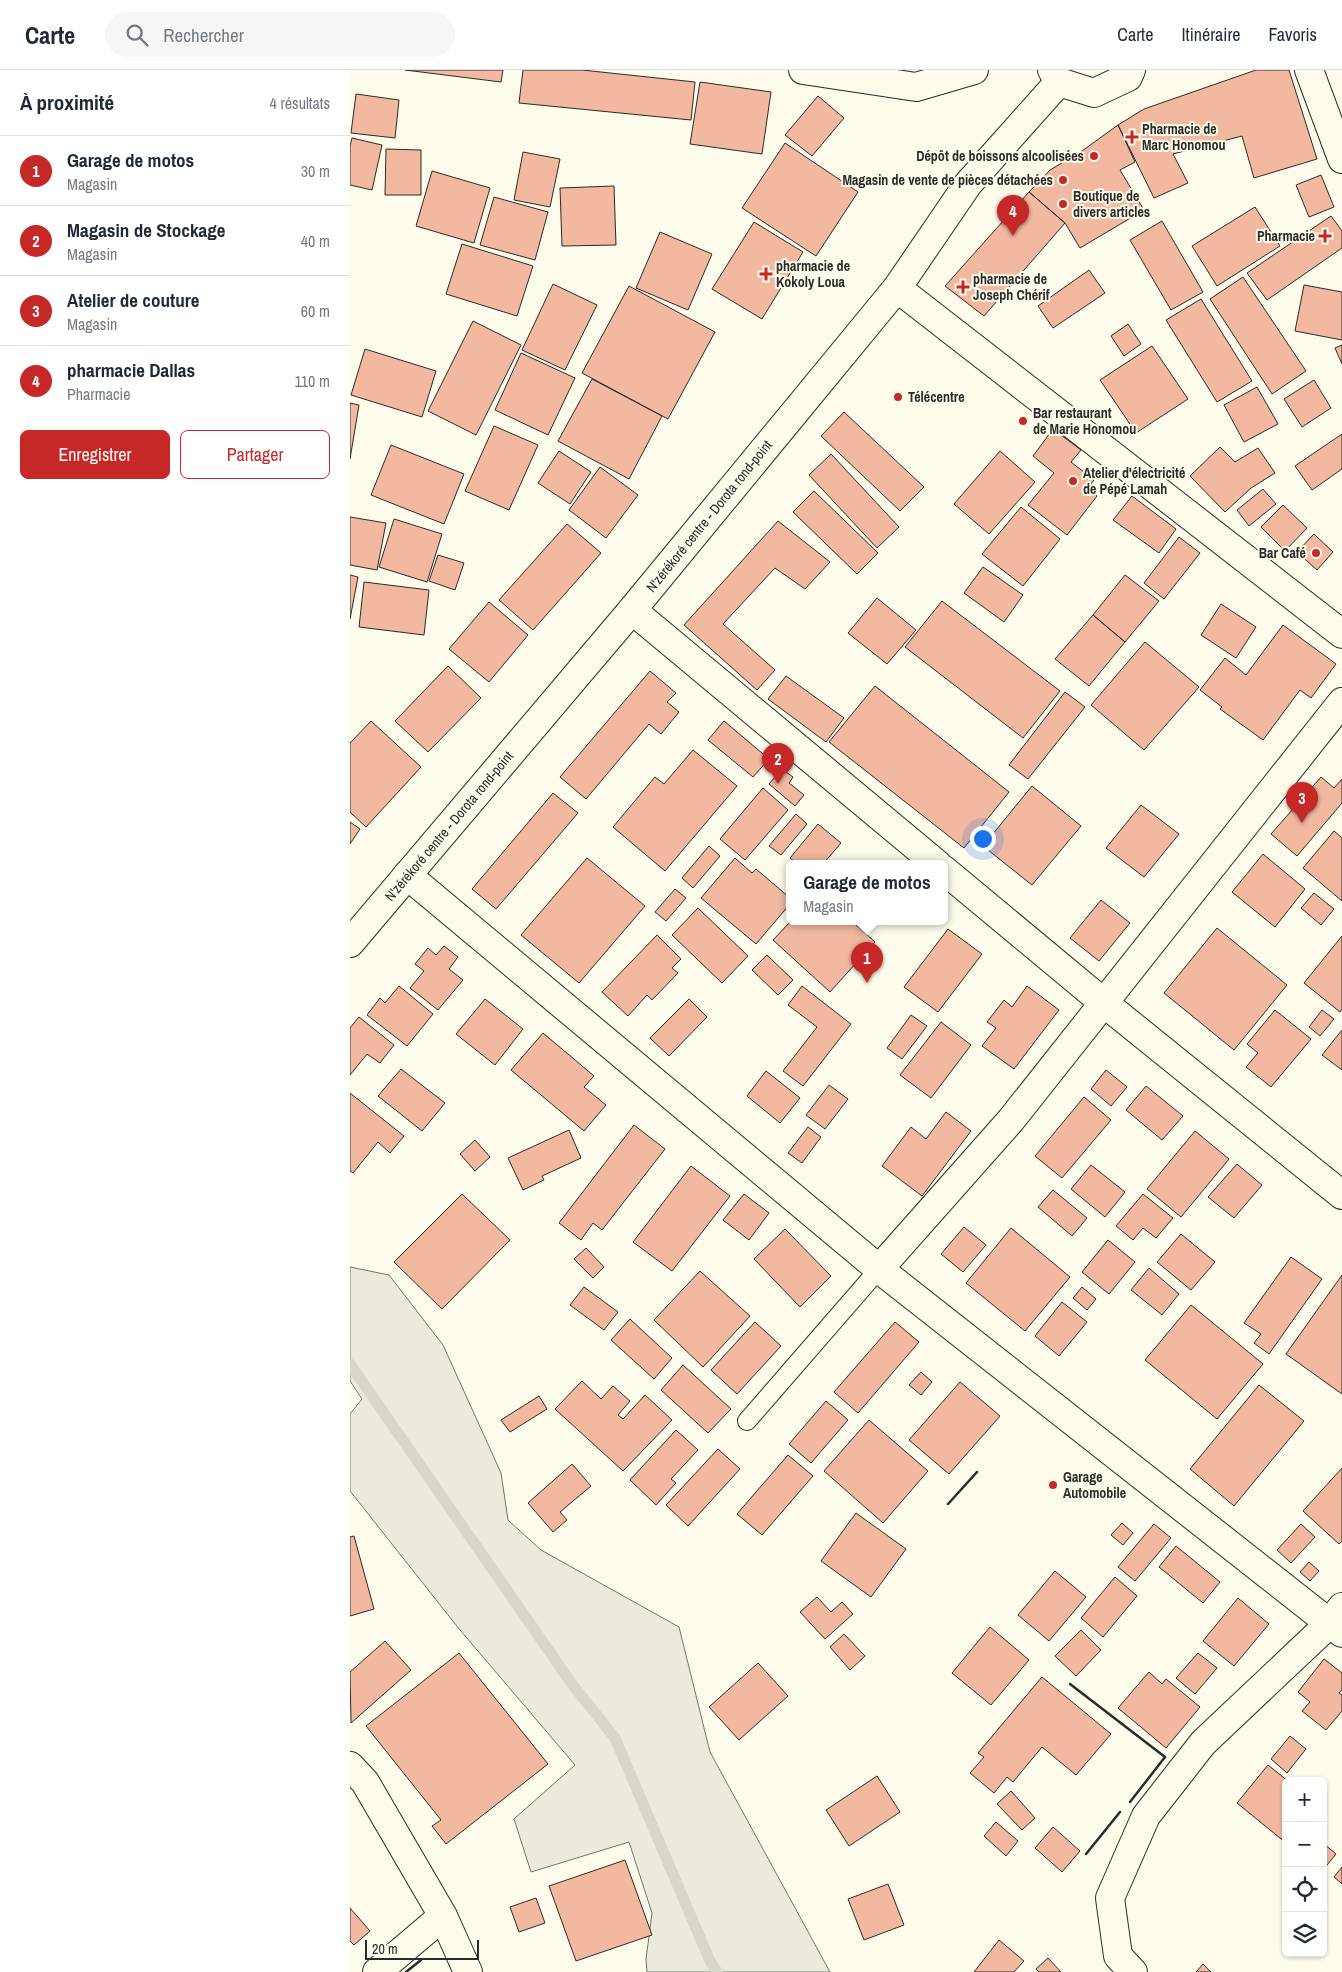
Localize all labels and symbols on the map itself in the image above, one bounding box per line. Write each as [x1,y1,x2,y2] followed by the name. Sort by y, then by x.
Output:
[1142,120,1226,154] place label: Pharmacie de Marc Honomou
[1126,131,1138,143] marker: Pharmacie de Marc Honomou
[916,147,1084,165] place label: Dépôt de boissons alcoolisées
[1088,150,1100,162] marker: Dépôt de boissons alcoolisées
[842,171,1053,189] place label: Magasin de vente de pièces détachées
[1057,174,1069,186] marker: Magasin de vente de pièces détachées
[1073,187,1150,221] place label: Boutique de divers articles
[997,195,1029,236] pin: 4
[1057,198,1069,210] marker: Boutique de divers articles
[1257,227,1315,245] place label: Pharmacie
[1319,230,1331,242] marker: Pharmacie
[776,257,850,291] place label: pharmacie de Kokoly Loua
[760,268,772,280] marker: pharmacie de Kokoly Loua
[973,270,1050,304] place label: pharmacie de Joseph Chérif
[957,281,969,293] marker: pharmacie de Joseph Chérif
[908,388,965,406] place label: Télécentre
[892,391,904,403] marker: Télécentre
[1033,404,1136,438] place label: Bar restaurant de Marie Honomou
[1017,415,1029,427] marker: Bar restaurant de Marie Honomou
[642,436,776,596] street label: N'zérékoré centre - Dorota rond-point
[1083,464,1185,498] place label: Atelier d'électricité de Pépé Lamah
[1067,475,1079,487] marker: Atelier d'électricité de Pépé Lamah
[1259,544,1306,562] place label: Bar Café
[1310,547,1322,559] marker: Bar Café
[762,743,794,784] pin: 2
[381,747,517,905] street label: N'zérékoré centre - Dorota rond-point
[1286,782,1318,823] pin: 3
[970,826,996,852] your location
[851,942,883,983] pin: 1
[1063,1468,1126,1502] place label: Garage Automobile
[1047,1479,1059,1491] marker: Garage Automobile
[365,1937,479,1960] scale bar

